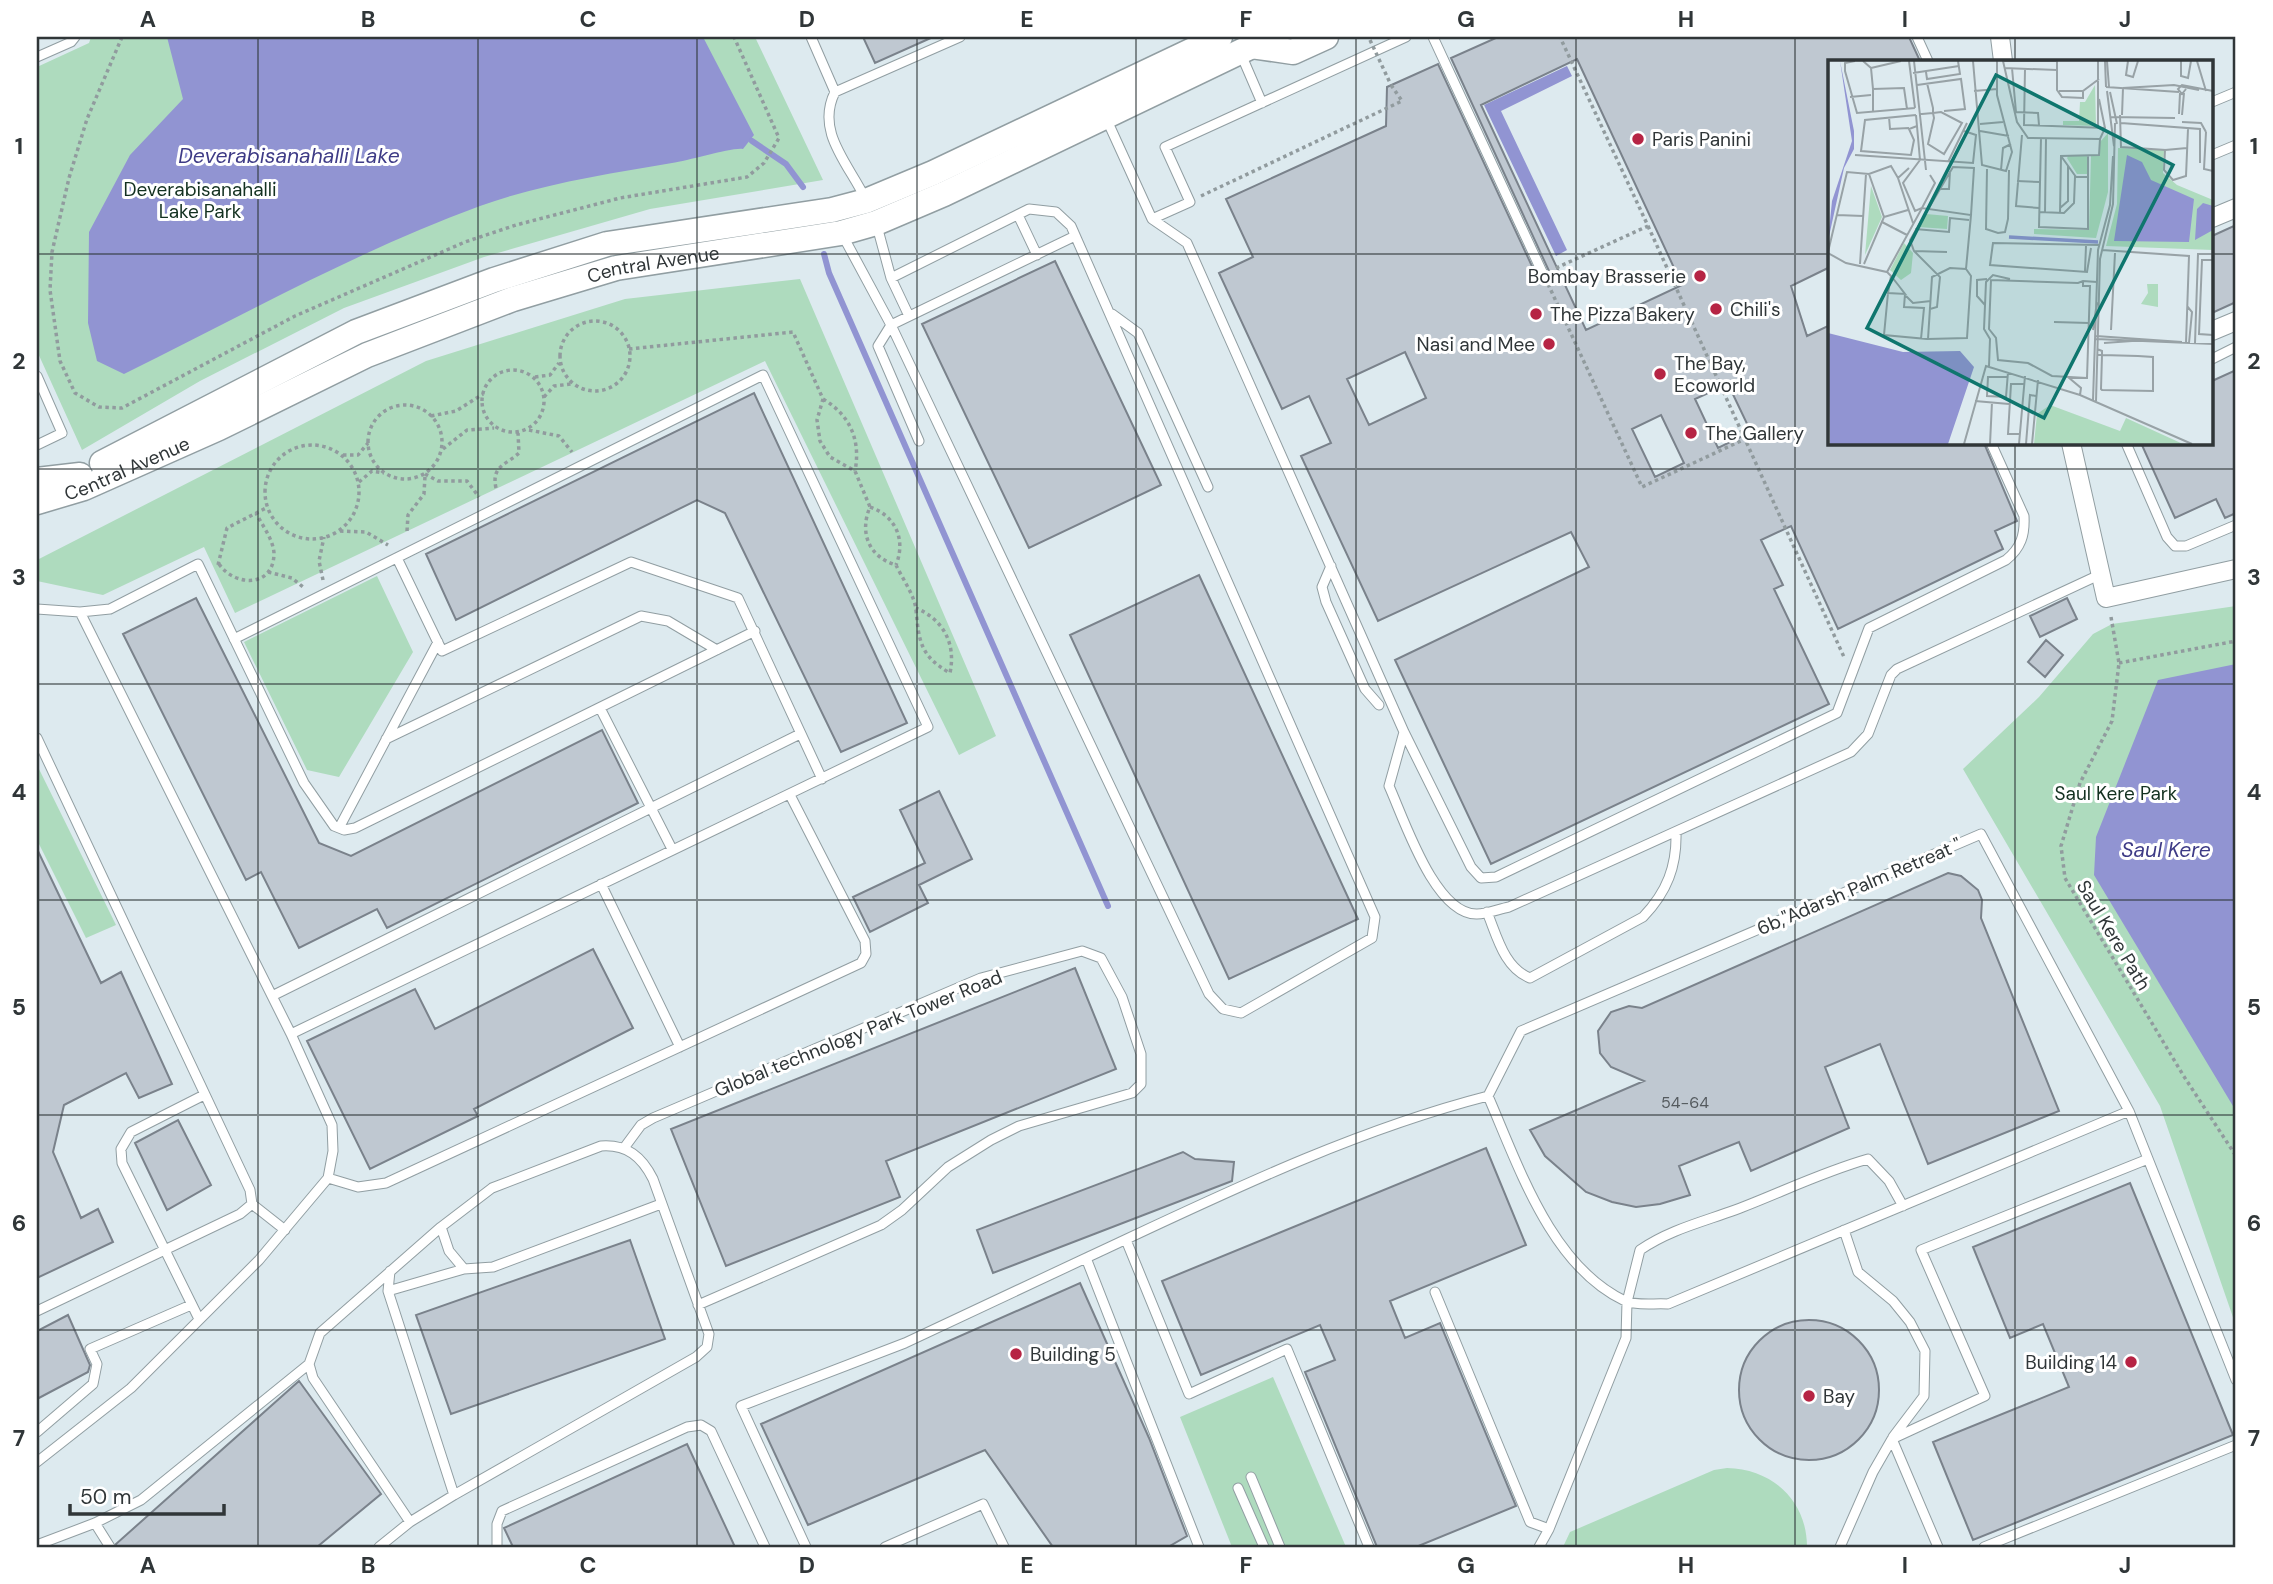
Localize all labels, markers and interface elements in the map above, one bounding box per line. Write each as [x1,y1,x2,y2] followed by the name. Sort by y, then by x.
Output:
[140,4,156,34] text: A
[361,4,375,34] text: B
[580,4,596,34] text: C
[799,4,815,34] text: D
[1020,4,1034,34] text: E
[1240,4,1253,34] text: F
[1457,4,1475,34] text: G
[1678,4,1694,34] text: H
[1902,4,1908,34] text: I
[2119,4,2131,34] text: J
[1828,60,2214,444] inset map
[1652,127,1751,152] place label: Paris Panini
[15,131,23,161] text: 1
[1630,131,1646,147] marker: Paris Panini
[2250,131,2258,161] text: 1
[178,142,400,170] water label: Deverabisanahalli Lake
[123,177,277,224] park label: Deverabisanahalli Lake Park
[584,240,721,289] street label: Central Avenue
[1528,264,1686,289] place label: Bombay Brasserie
[1692,268,1708,284] marker: Bombay Brasserie
[1730,297,1780,322] place label: Chili's
[1708,301,1724,317] marker: Chili's
[1550,302,1695,327] place label: The Pizza Bakery
[1528,306,1544,322] marker: The Pizza Bakery
[1417,332,1535,357] place label: Nasi and Mee
[1541,336,1557,352] marker: Nasi and Mee
[12,346,26,376] text: 2
[2247,346,2261,376] text: 2
[1674,351,1755,398] place label: The Bay, Ecoworld
[1652,366,1668,382] marker: The Bay, Ecoworld
[1705,421,1804,446] place label: The Gallery
[1683,425,1699,441] marker: The Gallery
[61,431,193,506] street label: Central Avenue
[12,562,26,592] text: 3
[2247,562,2261,592] text: 3
[12,777,27,807] text: 4
[2247,777,2262,807] text: 4
[2055,781,2178,806] park label: Saul Kere Park
[1753,832,1965,941] street label: 6b,"Adarsh Palm Retreat "
[2121,836,2211,864] water label: Saul Kere
[2071,876,2156,995] street label: Saul Kere Path
[711,964,1006,1103] street label: Global technology Park Tower Road
[12,992,26,1022] text: 5
[2247,992,2261,1022] text: 5
[1661,1092,1709,1113] house number: 54-64
[12,1208,26,1238] text: 6
[2247,1208,2261,1238] text: 6
[1030,1342,1116,1367] place label: Building 5
[1008,1346,1024,1362] marker: Building 5
[2025,1350,2117,1375] place label: Building 14
[2123,1354,2139,1370] marker: Building 14
[1823,1384,1856,1409] place label: Bay
[1801,1388,1817,1404] marker: Bay
[13,1423,25,1453] text: 7
[2248,1423,2260,1453] text: 7
[70,1472,224,1516] scale bar
[80,1483,131,1511] text: 50 m
[140,1550,156,1580] text: A
[361,1550,375,1580] text: B
[580,1550,596,1580] text: C
[799,1550,815,1580] text: D
[1020,1550,1034,1580] text: E
[1240,1550,1253,1580] text: F
[1457,1550,1475,1580] text: G
[1678,1550,1694,1580] text: H
[1902,1550,1908,1580] text: I
[2119,1550,2131,1580] text: J

